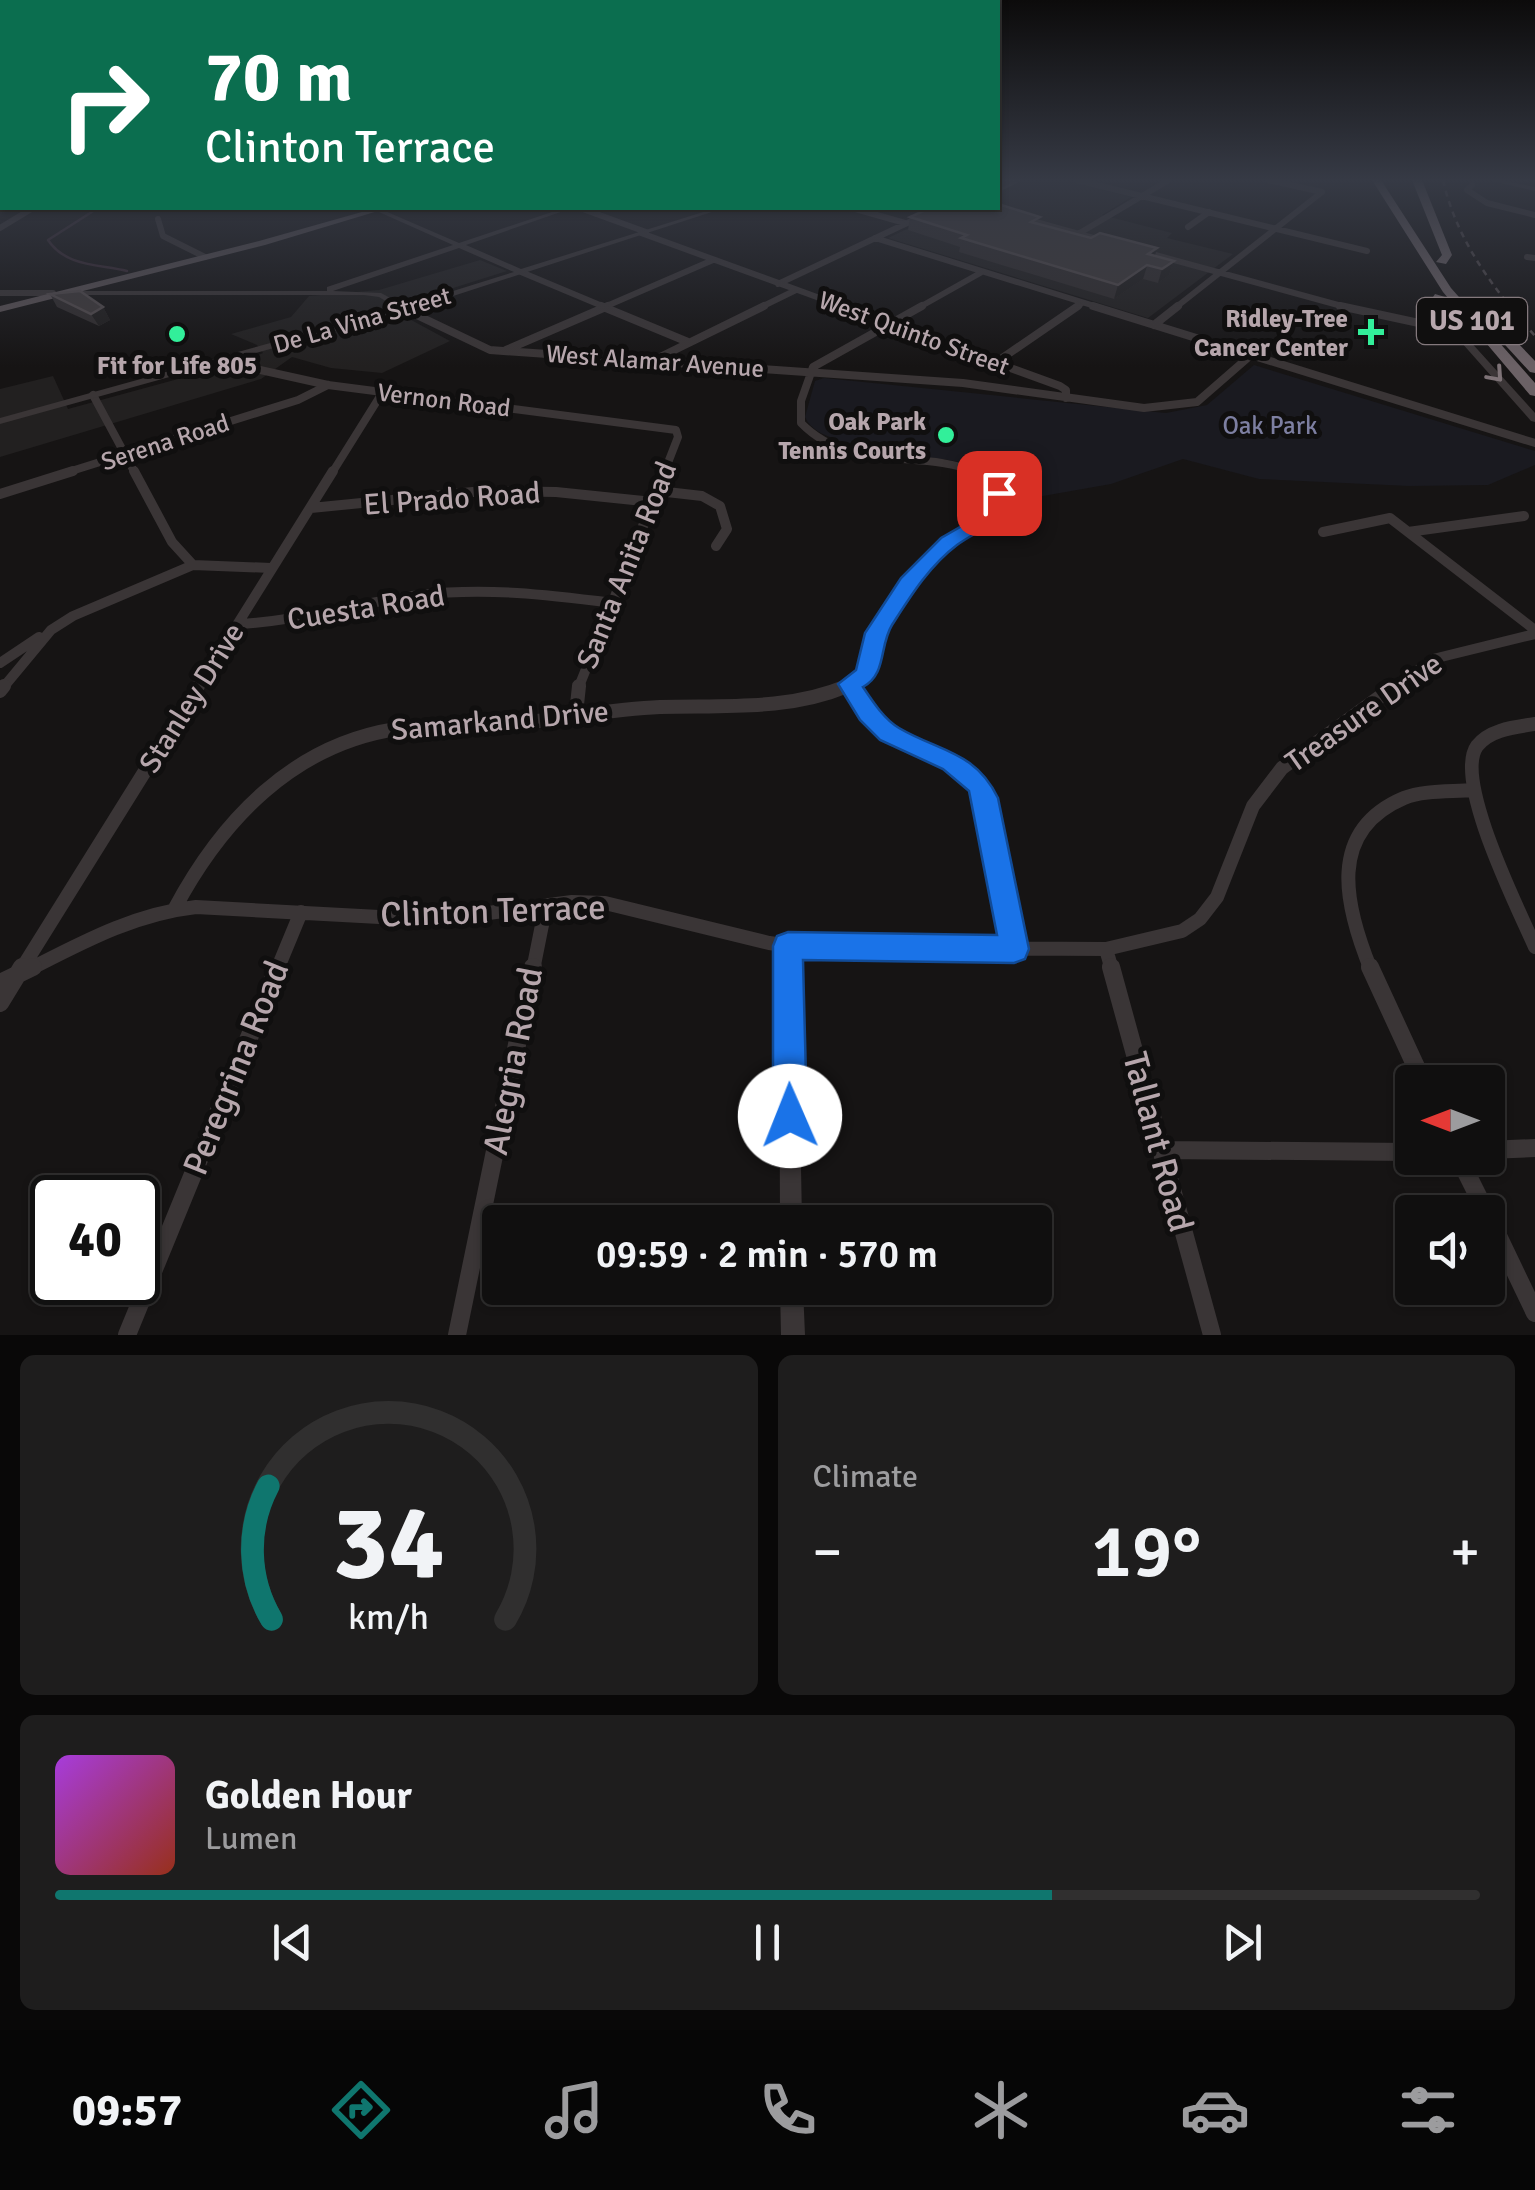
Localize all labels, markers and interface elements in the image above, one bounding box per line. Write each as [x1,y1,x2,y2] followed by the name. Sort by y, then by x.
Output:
[205,34,353,120] text: 70 m
[40,40,170,170] icon: right
[205,120,495,175] text: Clinton Terrace
[270,280,455,360] street label: De La Vina Street
[815,284,1014,382] street label: West Quinto Street
[1417,298,1527,344] road number: US 101
[1194,303,1348,363] place label: Ridley-Tree Cancer Center
[1358,319,1384,345] marker: Ridley-Tree Cancer Center
[166,323,188,345] marker: Fit for Life 805
[545,338,765,384] street label: West Alamar Avenue
[97,350,257,381] place label: Fit for Life 805
[1484,363,1502,382] one-way arrow
[376,376,512,424] street label: Vernon Road
[778,406,926,466] place label: Oak Park Tennis Courts
[97,407,233,477] street label: Serena Road
[1223,410,1318,441] park label: Oak Park
[935,424,957,446] marker: Oak Park Tennis Courts
[957,451,1042,536] pin
[569,456,685,674] street label: Santa Anita Road
[972,466,1027,521] icon: arrive
[362,474,542,524] street label: El Prado Road
[285,577,447,639] street label: Cuesta Road
[131,616,253,780] street label: Stanley Drive
[1279,645,1449,781] street label: Treasure Drive
[390,693,610,749] street label: Samarkand Drive
[380,886,606,936] street label: Clinton Terrace
[174,955,298,1181] street label: Peregrina Road
[474,963,552,1159] street label: Alegria Road
[1113,1047,1203,1237] street label: Tallant Road
[738,1064,842,1168] position arrow
[1395,1065,1505,1175] north arrow
[1395,1065,1505,1305] map controls
[30,1175,160,1305] speed limit sign: 40
[1395,1195,1505,1305] button: sound
[596,1231,938,1278] text: 09:59 · 2 min · 570 m
[813,1457,918,1496] text: Climate
[333,1479,445,1607] text: 34
[1091,1505,1201,1598] text: 19°
[813,1518,842,1586] text: −
[1450,1518,1480,1586] text: +
[348,1595,429,1639] text: km/h
[205,1772,412,1819] text: Golden Hour
[205,1819,297,1858] text: Lumen
[265,1915,320,1970] icon: previous
[740,1915,795,1970] icon: pause
[1215,1915,1270,1970] icon: next
[326,2075,396,2145] icon: directions
[539,2075,609,2145] icon: music
[753,2075,823,2145] icon: phone
[966,2075,1036,2145] icon: climate
[1180,2075,1250,2145] icon: car
[1393,2075,1463,2145] icon: filters
[72,2083,182,2138] text: 09:57

